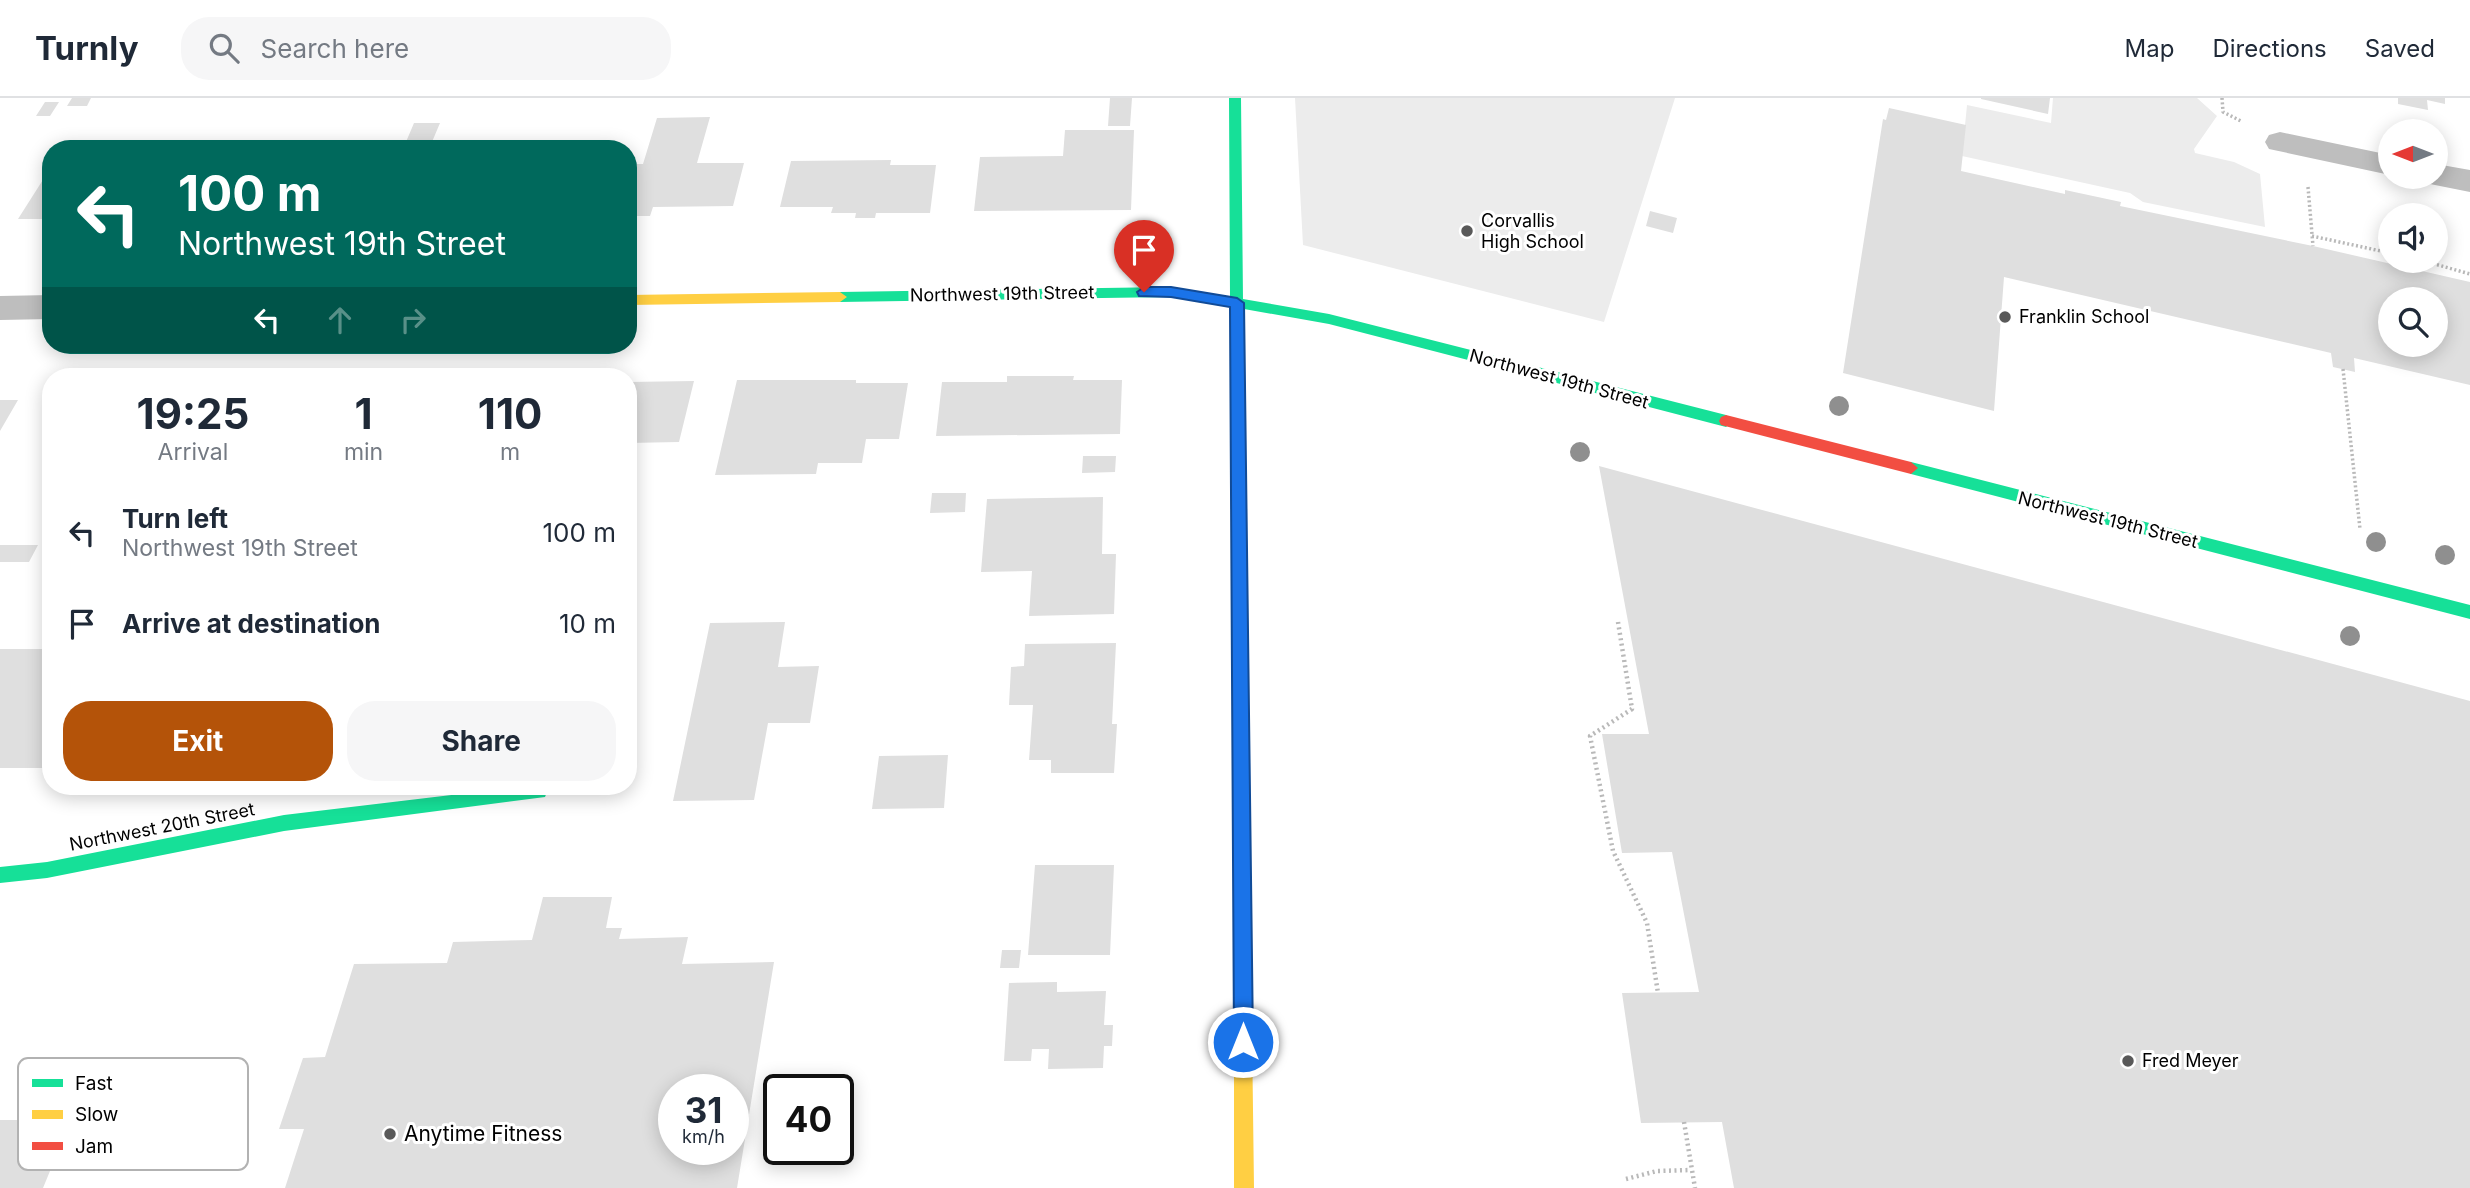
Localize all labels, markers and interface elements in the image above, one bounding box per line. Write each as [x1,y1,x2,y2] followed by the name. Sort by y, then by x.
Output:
[181,17,671,80] search box
[35,28,139,68] text: Turnly
[205,29,243,67] icon: search
[261,33,409,64] text: Search here
[2125,34,2174,63] text: Map
[2212,34,2327,63] text: Directions
[2365,34,2435,63] text: Saved
[2378,119,2448,189] north arrow
[2378,119,2448,357] map controls
[178,164,322,223] text: 100 m
[63,168,154,259] icon: left
[2378,203,2448,273] button: sound
[1481,210,1584,252] place label: Corvallis High School
[1114,220,1174,292] pin
[1459,223,1475,239] marker: Corvallis High School
[178,224,506,263] text: Northwest 19th Street
[1125,231,1163,269] icon: arrive
[910,281,1094,306] street label: Northwest 19th Street
[2378,287,2448,357] button: search
[248,301,286,339] icon: left
[321,301,359,339] icon: ahead
[394,301,432,339] icon: right
[2019,306,2149,327] place label: Franklin School
[1997,309,2013,325] marker: Franklin School
[1467,345,1651,413] street label: Northwest 19th Street
[137,388,249,439] text: 19:25
[355,388,373,439] text: 1
[478,388,542,439] text: 110
[158,438,228,466] text: Arrival
[344,438,383,466] text: min
[500,438,520,466] text: m
[2016,487,2200,552] street label: Northwest 19th Street
[122,503,228,534] text: Turn left
[63,514,101,552] icon: left
[543,517,616,548] text: 100 m
[122,534,358,562] text: Northwest 19th Street
[63,605,101,643] icon: arrive
[122,608,381,639] text: Arrive at destination
[559,608,616,639] text: 10 m
[63,701,333,781] button: Exit
[347,701,616,781] button: Share
[67,798,256,855] street label: Northwest 20th Street
[1206,1005,1280,1079] position arrow
[2142,1050,2239,1071] place label: Fred Meyer
[2120,1053,2136,1069] marker: Fred Meyer
[18,1058,248,1170] legend
[75,1072,113,1095] text: Fast
[763,1074,854,1165] speed limit sign: 40
[685,1089,722,1131] text: 31
[75,1103,118,1126] text: Slow
[404,1121,562,1146] place label: Anytime Fitness
[382,1126,398,1142] marker: Anytime Fitness
[682,1126,725,1147] text: km/h
[75,1135,113,1158] text: Jam

